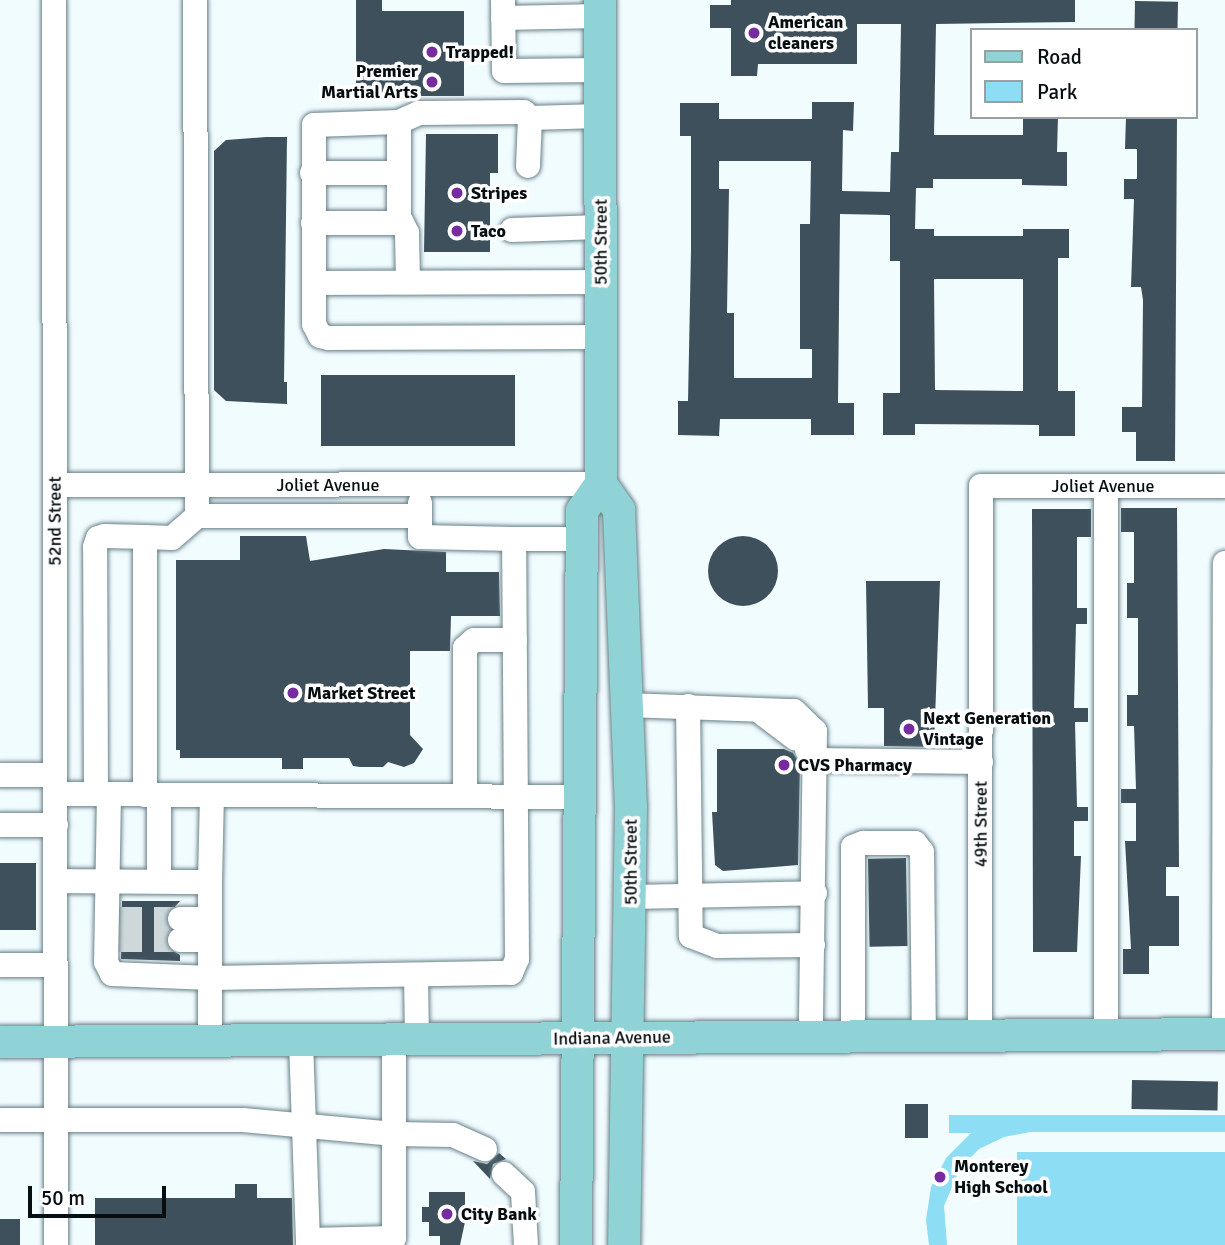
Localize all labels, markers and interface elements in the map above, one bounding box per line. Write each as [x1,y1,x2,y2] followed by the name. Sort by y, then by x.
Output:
[768,12,843,54] place label: American cleaners
[746,25,762,41] marker: American cleaners
[970,28,1197,119] legend
[446,41,514,63] place label: Trapped!
[424,44,440,60] marker: Trapped!
[1037,44,1082,70] text: Road
[321,61,418,104] place label: Premier Martial Arts
[424,74,440,90] marker: Premier Martial Arts
[1037,79,1077,105] text: Park
[471,182,527,204] place label: Stripes
[449,185,465,201] marker: Stripes
[590,199,612,285] street label: 50th Street
[471,220,506,242] place label: Taco
[449,223,465,239] marker: Taco
[276,474,380,496] street label: Joliet Avenue
[1051,475,1155,497] street label: Joliet Avenue
[44,476,66,566] street label: 52nd Street
[307,682,415,704] place label: Market Street
[285,685,301,701] marker: Market Street
[923,708,1051,750] place label: Next Generation Vintage
[901,721,917,737] marker: Next Generation Vintage
[798,754,912,776] place label: CVS Pharmacy
[776,757,792,773] marker: CVS Pharmacy
[970,781,992,867] street label: 49th Street
[620,819,642,905] street label: 50th Street
[553,1026,671,1050] street label: Indiana Avenue
[954,1156,1048,1198] place label: Monterey High School
[932,1169,948,1185] marker: Monterey High School
[32,1172,170,1216] scale bar
[41,1185,85,1211] text: 50 m
[461,1203,537,1225] place label: City Bank
[439,1206,455,1222] marker: City Bank

